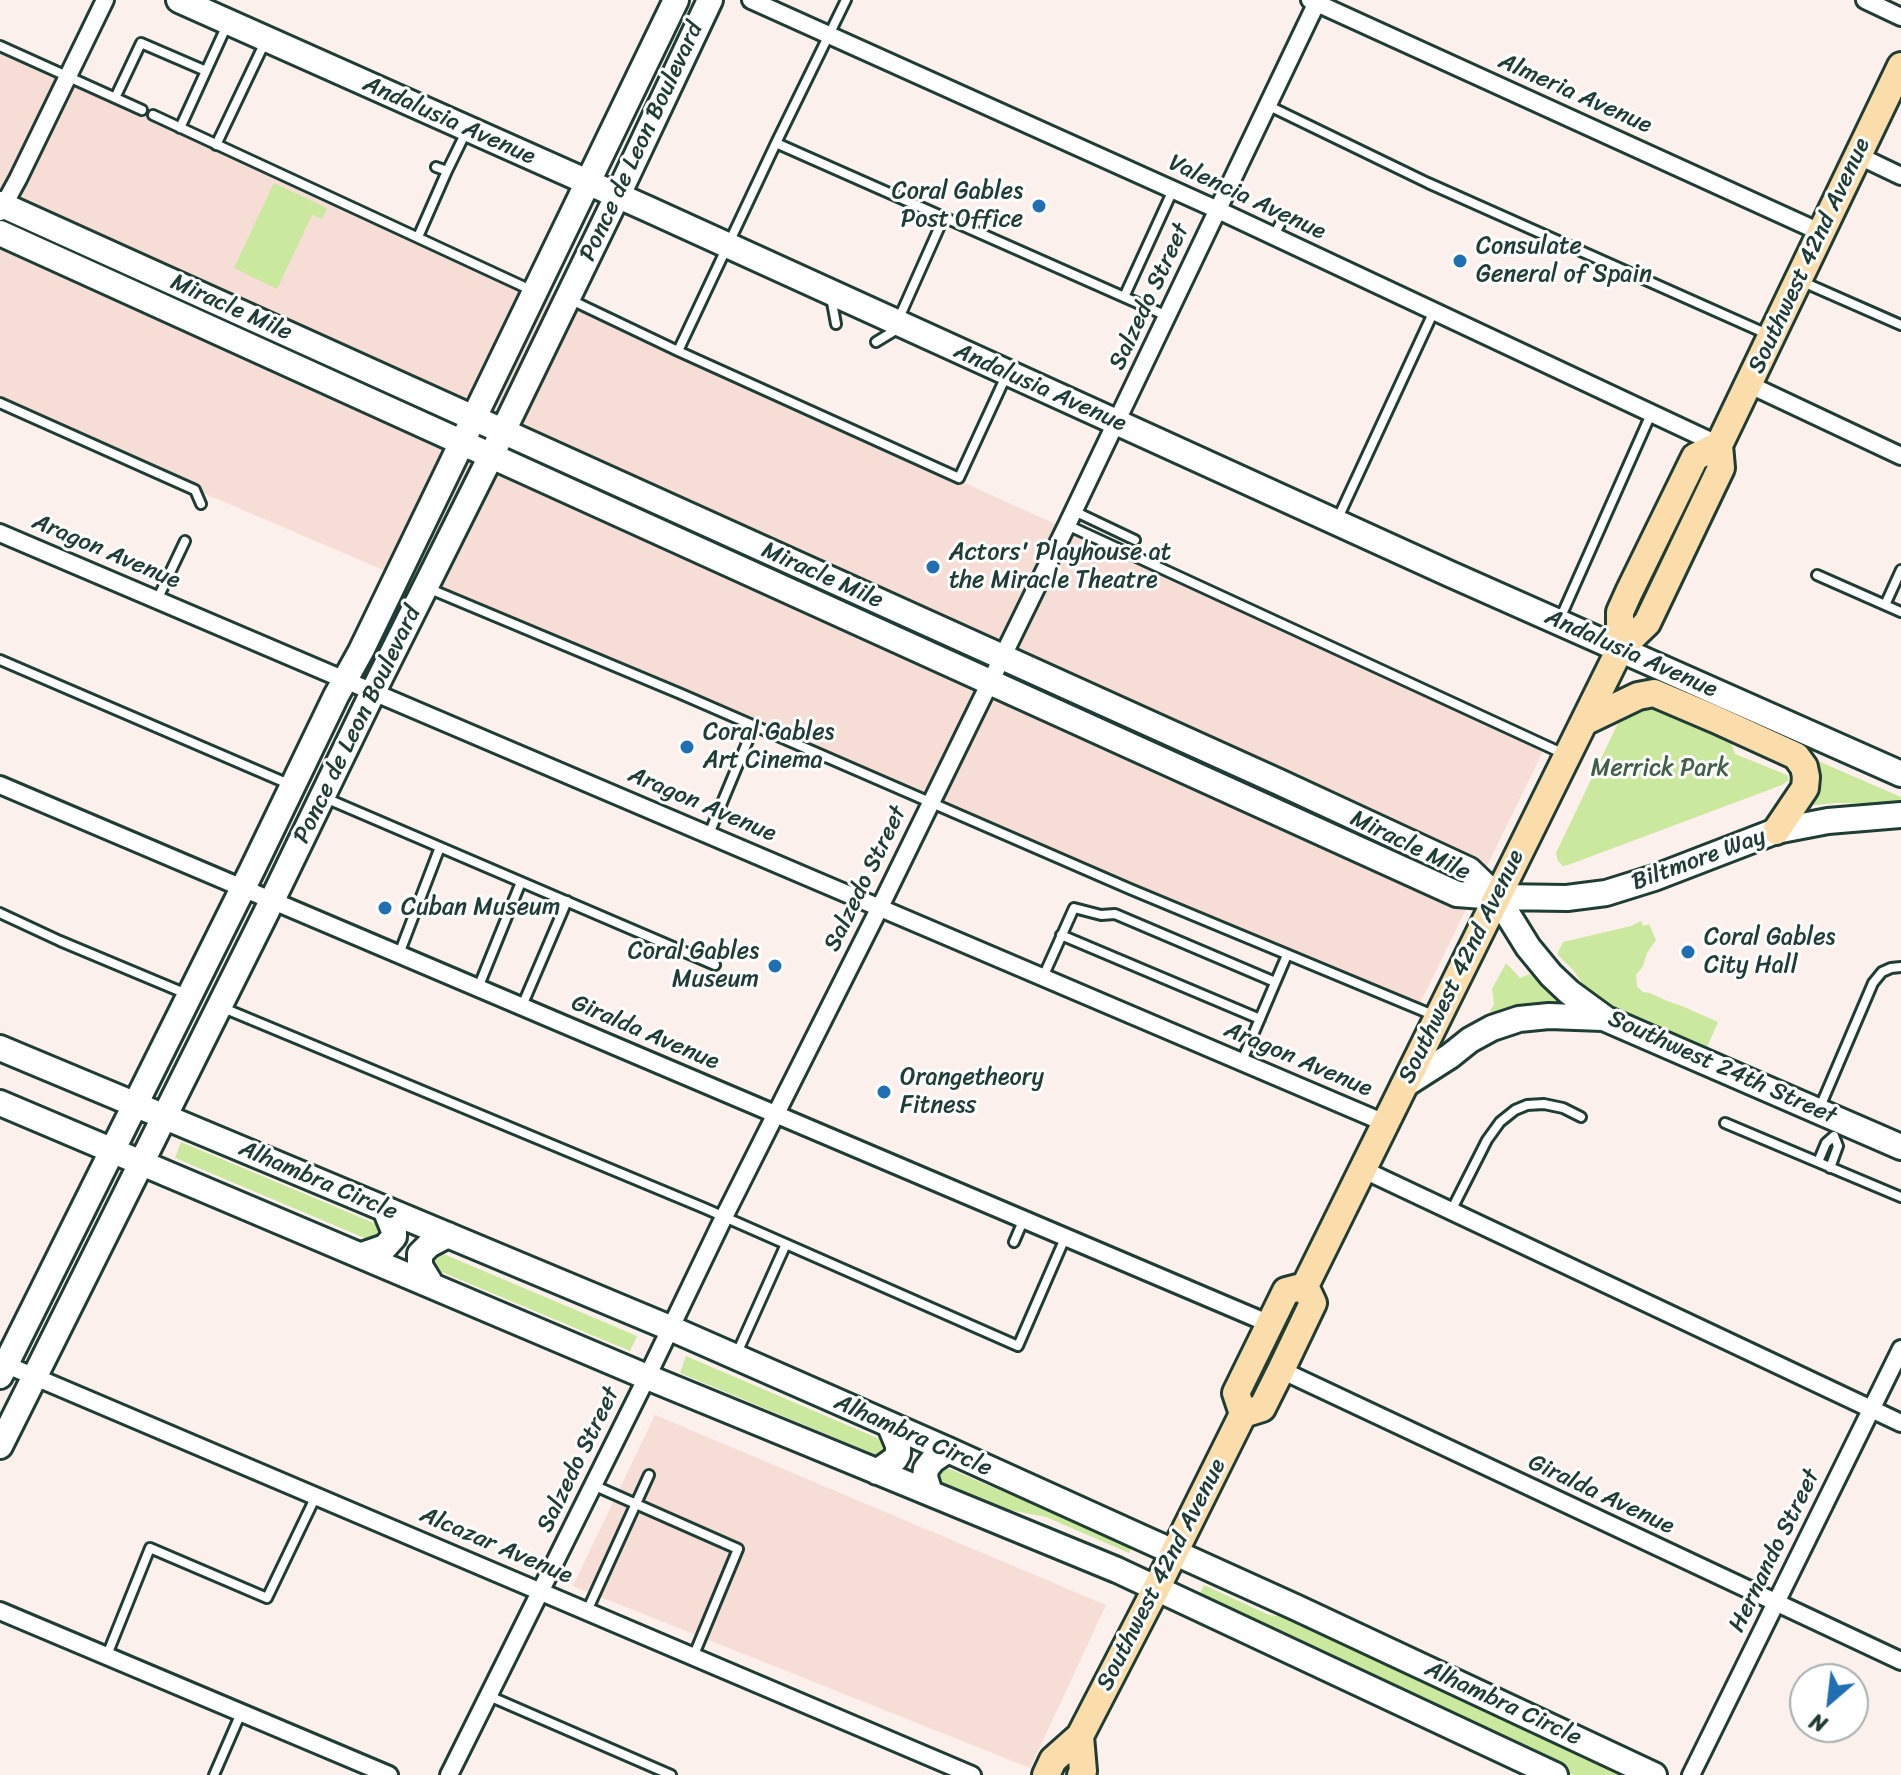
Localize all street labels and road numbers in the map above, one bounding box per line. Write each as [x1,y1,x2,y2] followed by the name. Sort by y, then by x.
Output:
[574,18,710,266] street label: Ponce de Leon Boulevard
[1494,47,1656,141] street label: Almeria Avenue
[358,70,540,172] street label: Andalusia Avenue
[1743,134,1877,378] street label: Southwest 42nd Avenue
[1164,149,1330,247] street label: Valencia Avenue
[1104,219,1196,375] street label: Salzedo Street
[166,268,296,348] street label: Miracle Mile
[949,337,1131,439] street label: Andalusia Avenue
[28,508,184,596] street label: Aragon Avenue
[757,536,887,616] street label: Miracle Mile
[288,602,428,848] street label: Ponce de Leon Boulevard
[1540,603,1722,705] street label: Andalusia Avenue
[624,761,780,849] street label: Aragon Avenue
[818,802,914,956] street label: Salzedo Street
[1345,805,1475,887] street label: Miracle Mile
[1628,822,1770,898] street label: Biltmore Way
[1393,845,1531,1089] street label: Southwest 42nd Avenue
[567,989,723,1077] street label: Giralda Avenue
[1603,1005,1841,1131] street label: Southwest 24th Street
[1220,1016,1376,1104] street label: Aragon Avenue
[234,1135,402,1227] street label: Alhambra Circle
[531,1383,627,1537] street label: Salzedo Street
[830,1388,996,1484] street label: Alhambra Circle
[1523,1449,1679,1541] street label: Giralda Avenue
[1091,1454,1233,1696] street label: Southwest 42nd Avenue
[1723,1465,1827,1637] street label: Hernando Street
[415,1501,577,1591] street label: Alcazar Avenue
[1420,1655,1586,1753] street label: Alhambra Circle

